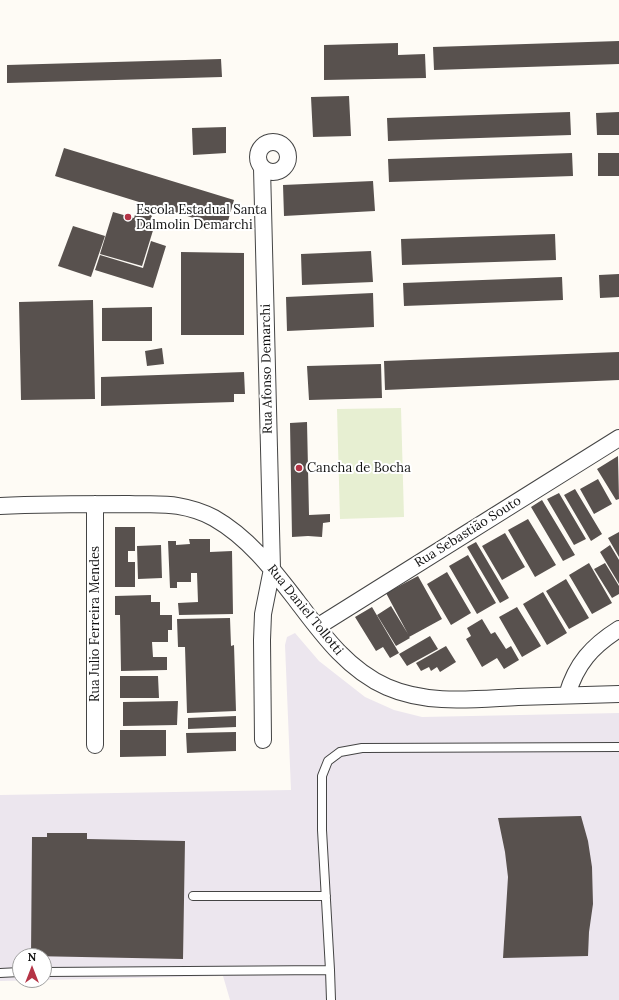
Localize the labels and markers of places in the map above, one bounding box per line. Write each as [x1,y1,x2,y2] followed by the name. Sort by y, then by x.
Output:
[136,202,267,233] place label: Escola Estadual Santa Dalmolin Demarchi
[123,212,133,222] marker: Escola Estadual Santa Dalmolin Demarchi
[307,460,411,476] place label: Cancha de Bocha
[294,463,304,473] marker: Cancha de Bocha

